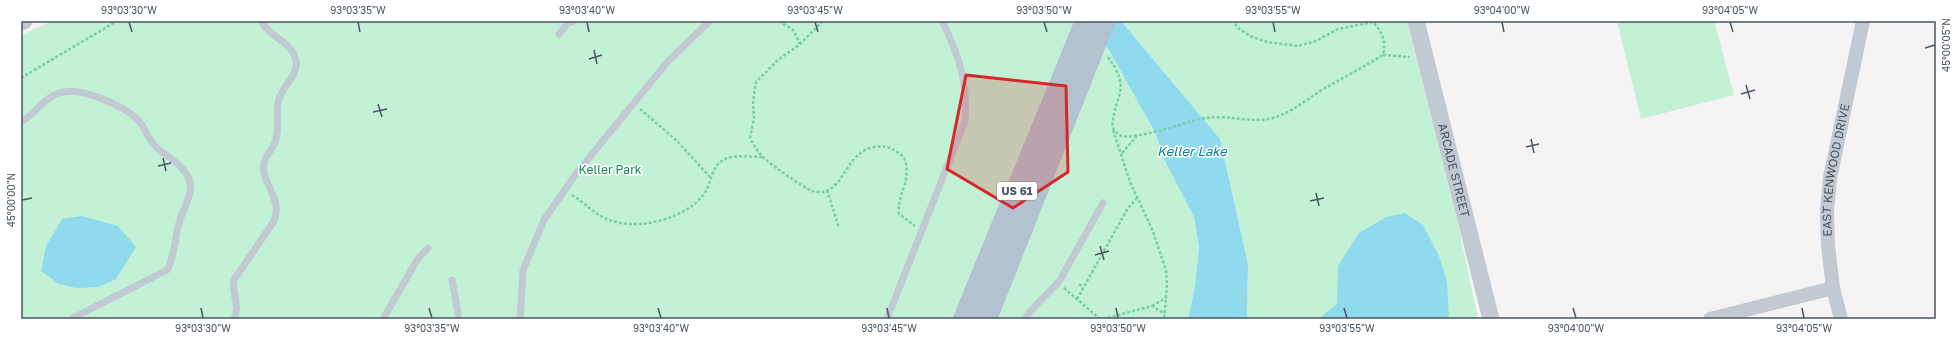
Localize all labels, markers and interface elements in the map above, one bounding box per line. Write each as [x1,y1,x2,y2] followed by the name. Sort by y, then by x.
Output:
[101,4,157,16] text: 93°03'30"W
[330,4,386,16] text: 93°03'35"W
[559,4,615,16] text: 93°03'40"W
[787,4,843,16] text: 93°03'45"W
[1016,4,1072,16] text: 93°03'50"W
[1245,4,1301,16] text: 93°03'55"W
[1474,4,1531,16] text: 93°04'00"W
[1702,4,1758,16] text: 93°04'05"W
[1940,18,1952,72] text: 45°00'05"N
[1819,102,1852,237] street label: EAST KENWOOD DRIVE
[1435,122,1473,219] street label: ARCADE STREET
[1157,143,1228,159] water label: Keller Lake
[578,162,642,177] park label: Keller Park
[5,173,17,227] text: 45°00'00"N
[997,182,1037,200] road number: US 61
[175,322,231,334] text: 93°03'30"W
[404,322,460,334] text: 93°03'35"W
[633,322,689,334] text: 93°03'40"W
[861,322,917,334] text: 93°03'45"W
[1090,322,1146,334] text: 93°03'50"W
[1319,322,1375,334] text: 93°03'55"W
[1548,322,1605,334] text: 93°04'00"W
[1776,322,1832,334] text: 93°04'05"W

